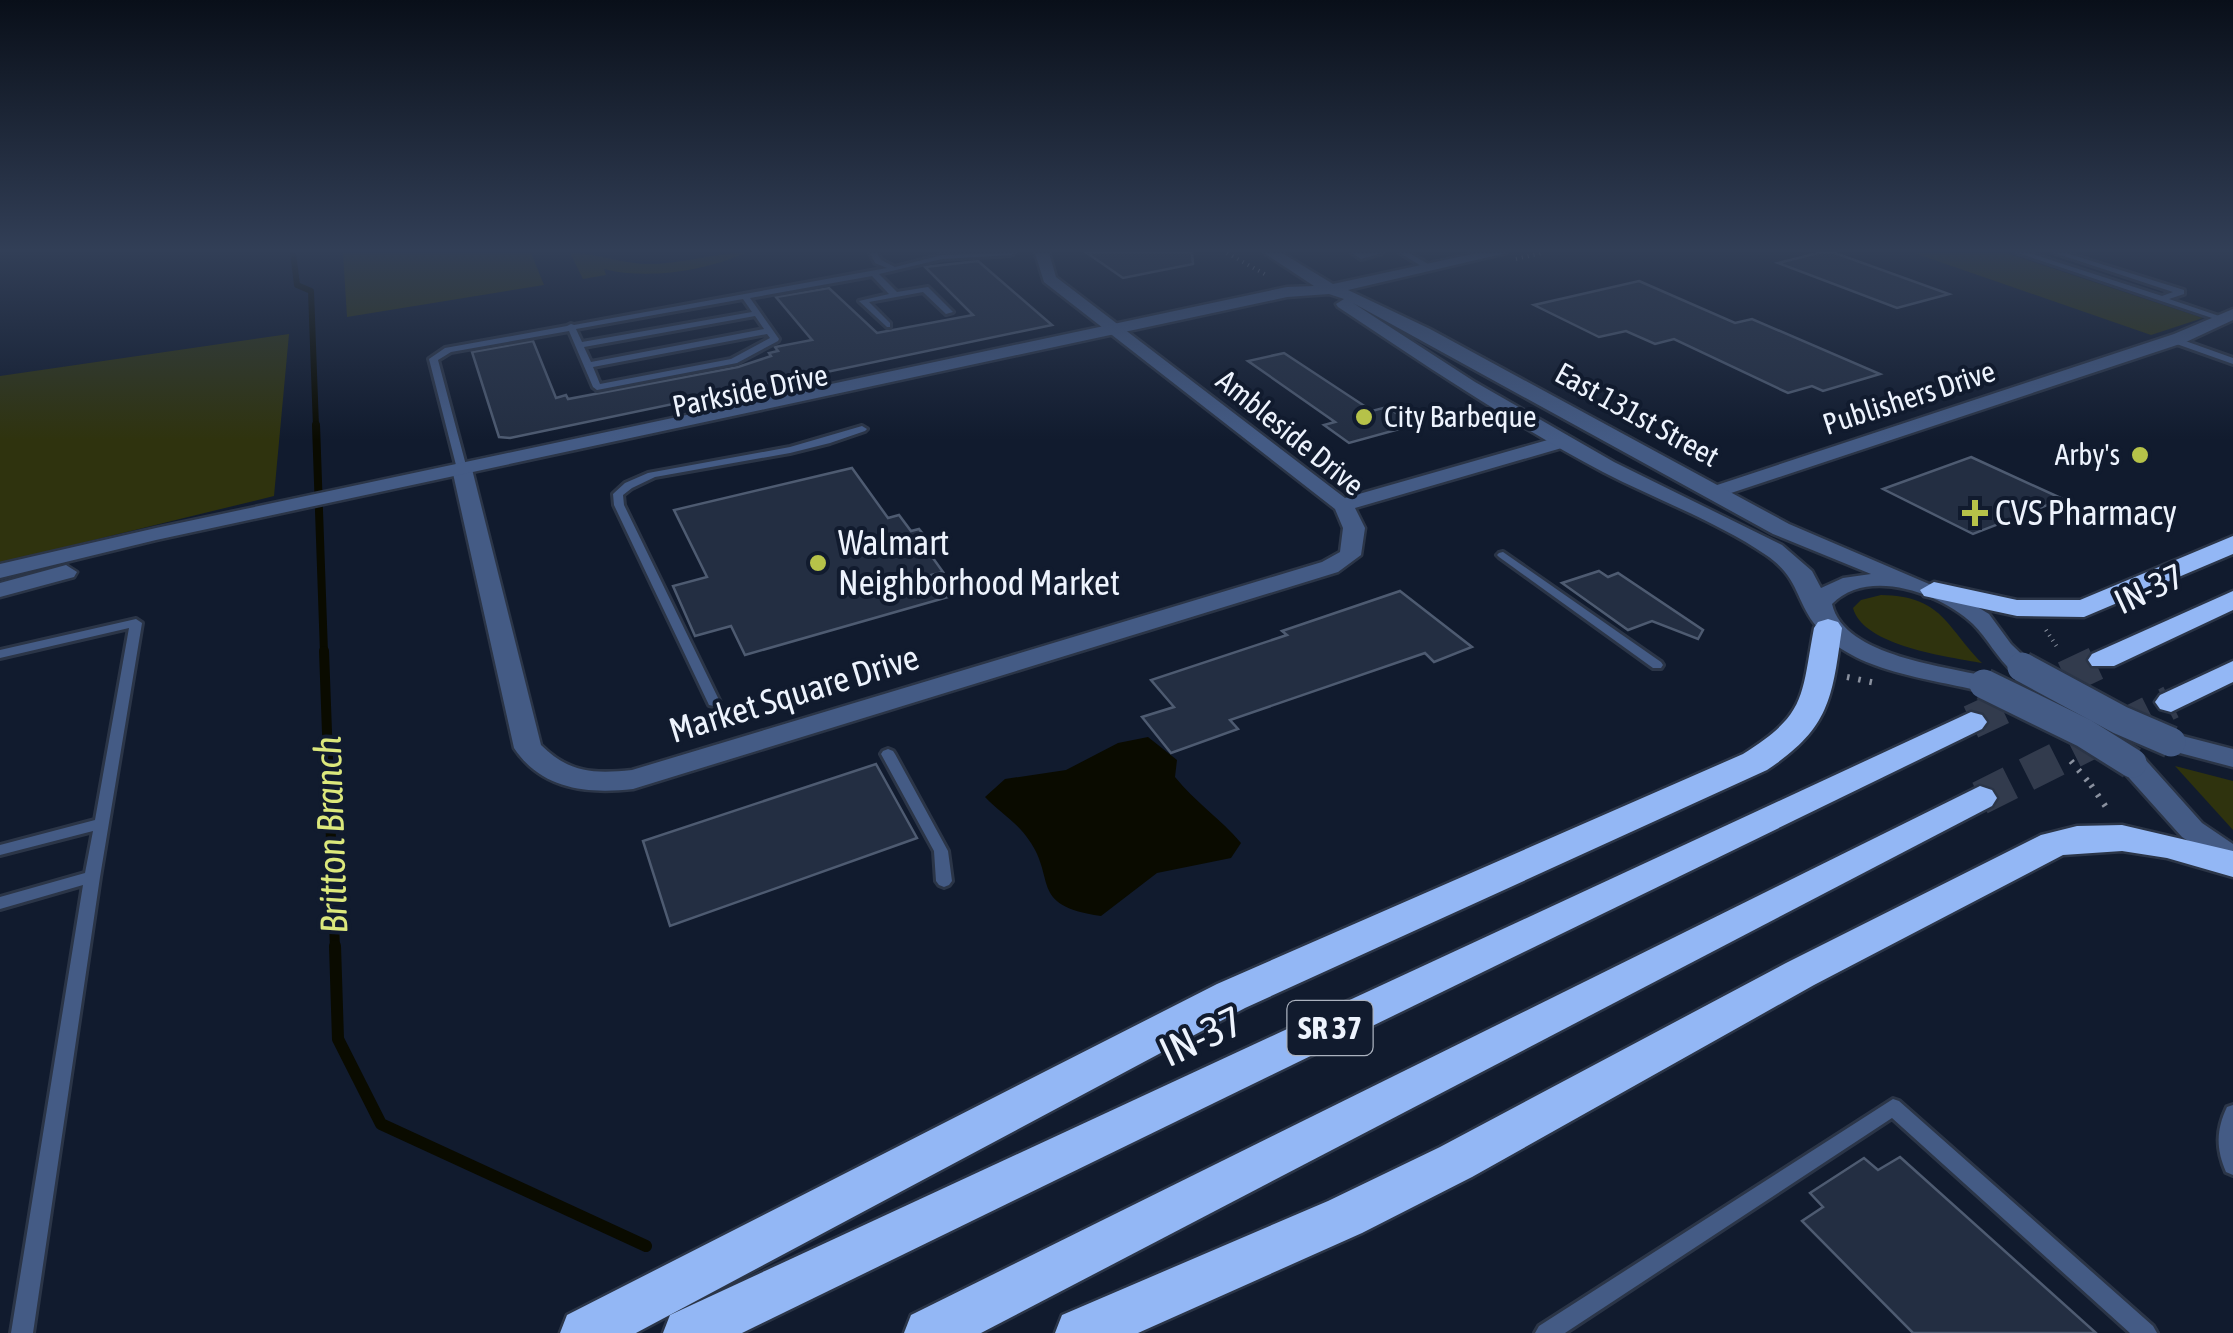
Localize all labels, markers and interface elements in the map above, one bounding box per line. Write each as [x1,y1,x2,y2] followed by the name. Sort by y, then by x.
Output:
[1818,353,1999,441] street label: Publishers Drive
[1550,355,1725,473] street label: East 131st Street
[669,357,830,423] street label: Parkside Drive
[1210,363,1371,502] street label: Ambleside Drive
[1384,399,1537,433] place label: City Barbeque
[1353,406,1375,428] marker: City Barbeque
[2055,437,2120,471] place label: Arby's
[2129,444,2151,466] marker: Arby's
[1995,492,2177,532] place label: CVS Pharmacy
[1964,502,1986,524] marker: CVS Pharmacy
[838,522,1120,602] place label: Walmart Neighborhood Market
[807,552,829,574] marker: Walmart Neighborhood Market
[2108,555,2189,621] street label: IN-37
[664,636,923,750] street label: Market Square Drive
[306,736,355,935] water label: Britton Branch
[1152,996,1250,1076] street label: IN-37
[1288,1001,1372,1055] road number: SR 37

